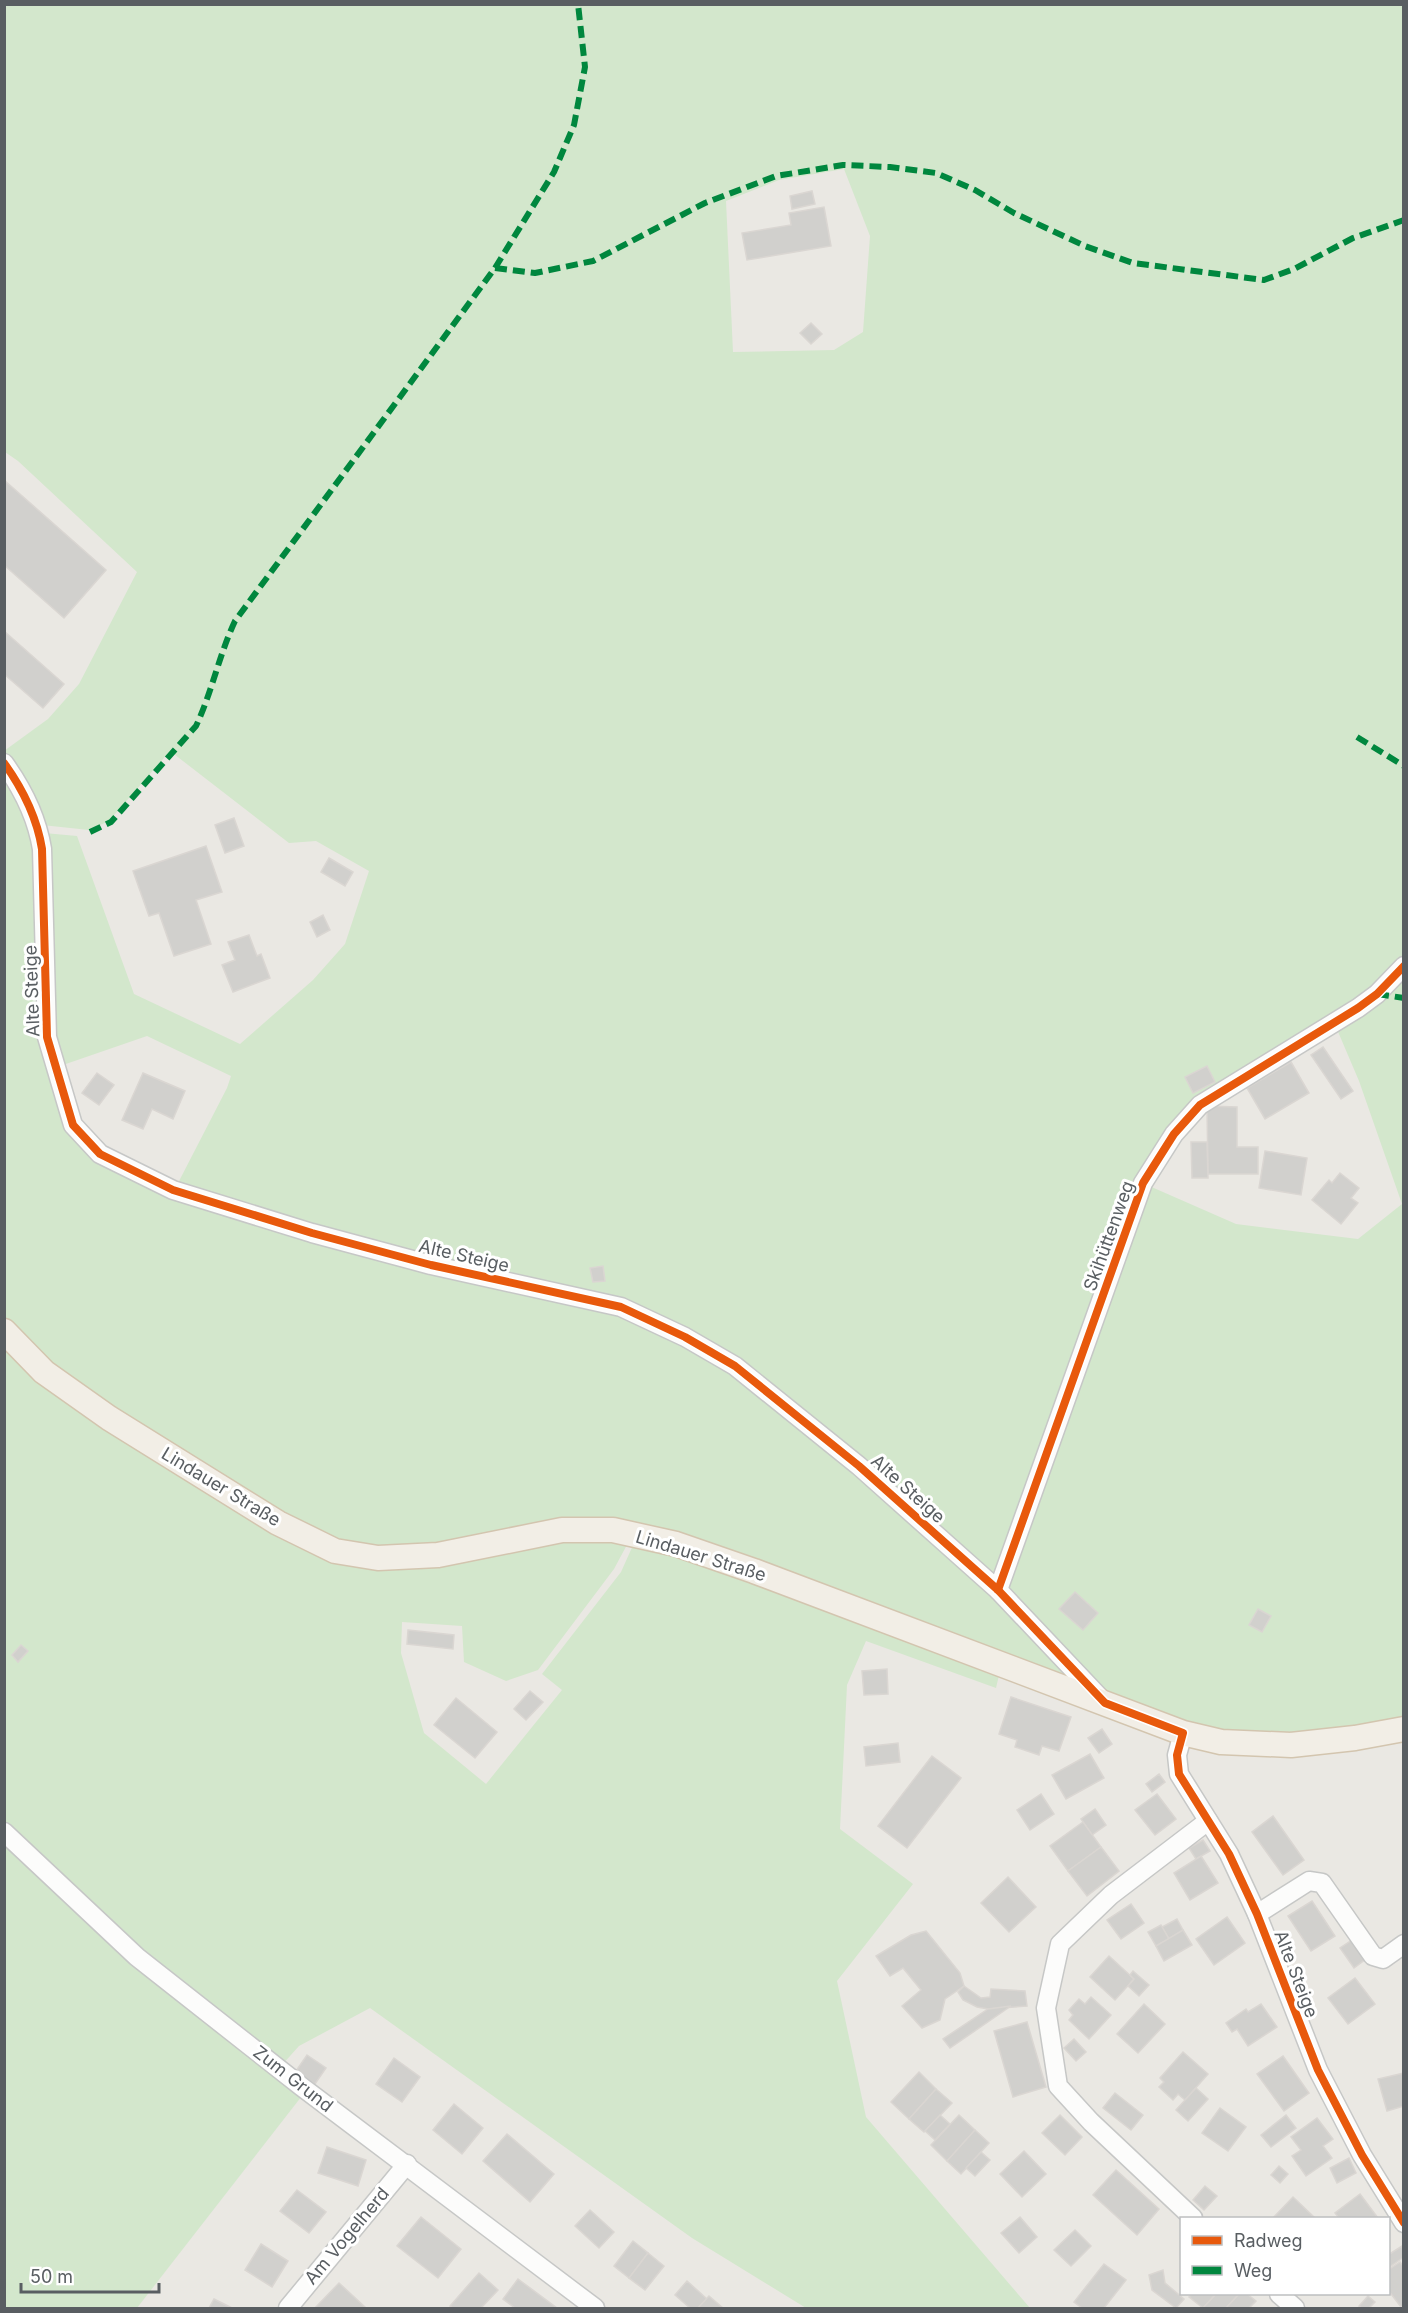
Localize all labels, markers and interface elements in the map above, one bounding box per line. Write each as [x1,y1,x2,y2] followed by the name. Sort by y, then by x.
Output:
[19,945,44,1037] street label: Alte Steige
[1079,1178,1138,1294] street label: Skihüttenweg
[417,1235,511,1276] street label: Alte Steige
[158,1443,285,1530] street label: Lindauer Straße
[867,1450,950,1527] street label: Alte Steige
[633,1526,769,1585] street label: Lindauer Straße
[1270,1927,1323,2021] street label: Alte Steige
[249,2041,337,2116] street label: Zum Grund
[300,2183,393,2288] street label: Am Vogelherd
[1180,2217,1390,2295] legend
[1234,2230,1303,2251] text: Radweg
[21,2256,159,2294] scale bar
[1234,2260,1272,2281] text: Weg
[30,2266,73,2287] text: 50 m

